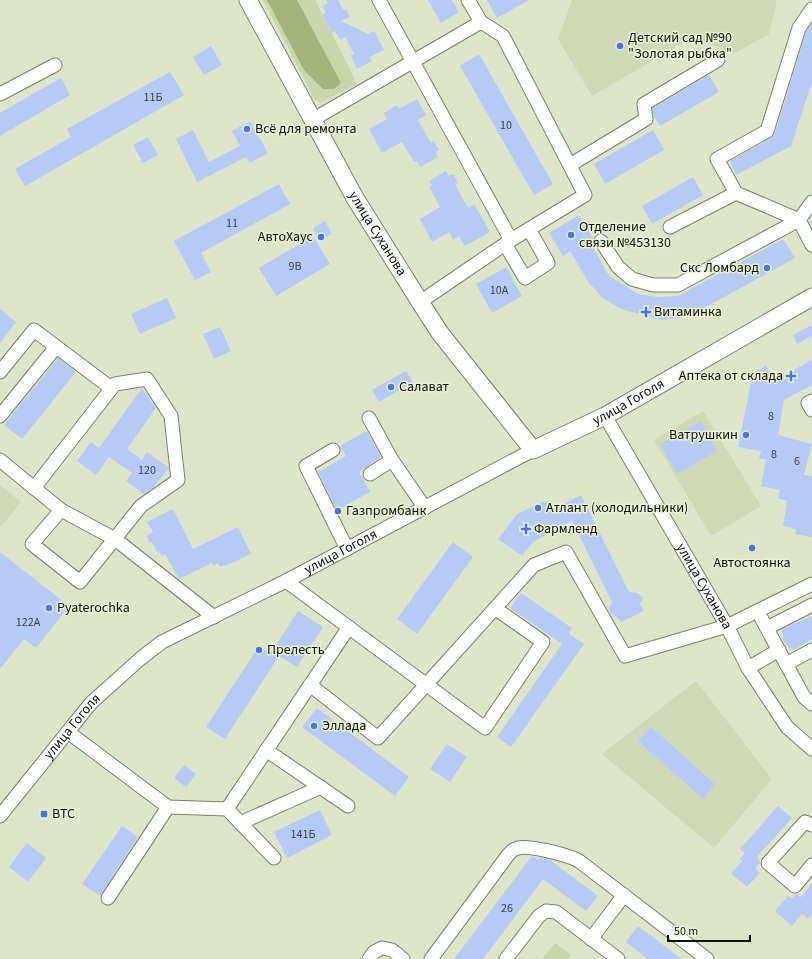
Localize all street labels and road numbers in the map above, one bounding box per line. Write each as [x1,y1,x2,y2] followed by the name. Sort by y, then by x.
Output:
[343,188,411,280] street label: улица Суханова
[589,374,668,430] street label: улица Гоголя
[301,524,381,580] street label: улица Гоголя
[671,540,737,633] street label: улица Суханова
[39,689,105,764] street label: улица Гоголя

